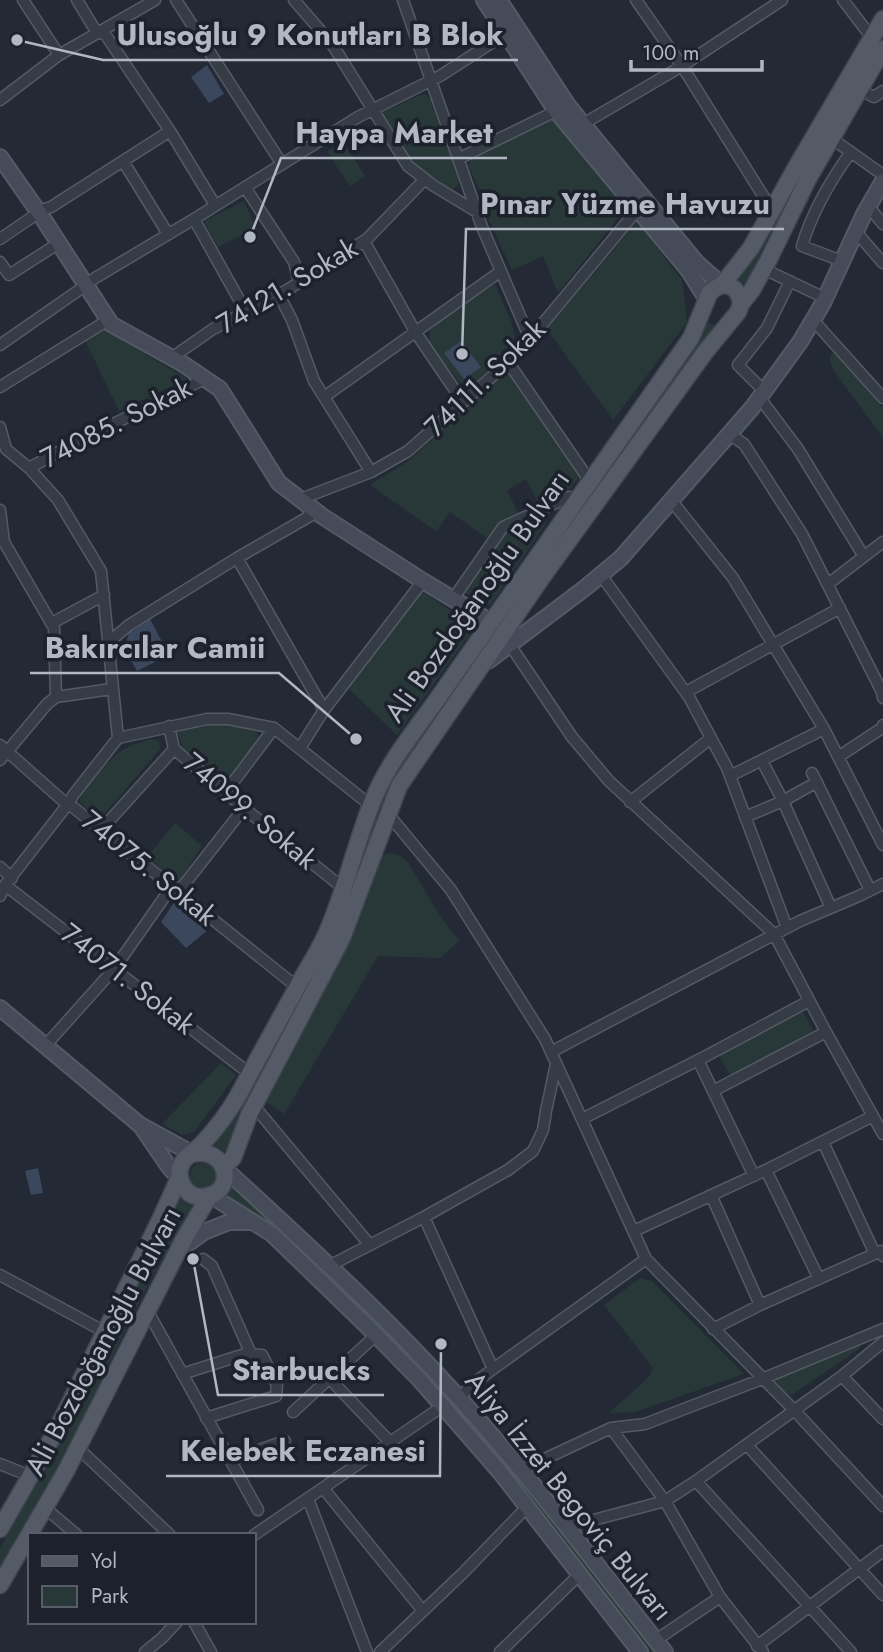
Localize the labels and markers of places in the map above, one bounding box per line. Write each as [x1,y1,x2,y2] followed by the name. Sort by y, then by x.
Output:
[103,9,518,60] callout: Ulusoğlu 9 Konutları B Blok
[281,107,507,158] callout: Haypa Market
[466,178,784,229] callout: Pınar Yüzme Havuzu
[30,622,279,673] callout: Bakırcılar Camii
[218,1344,384,1395] callout: Starbucks
[166,1425,440,1476] callout: Kelebek Eczanesi

